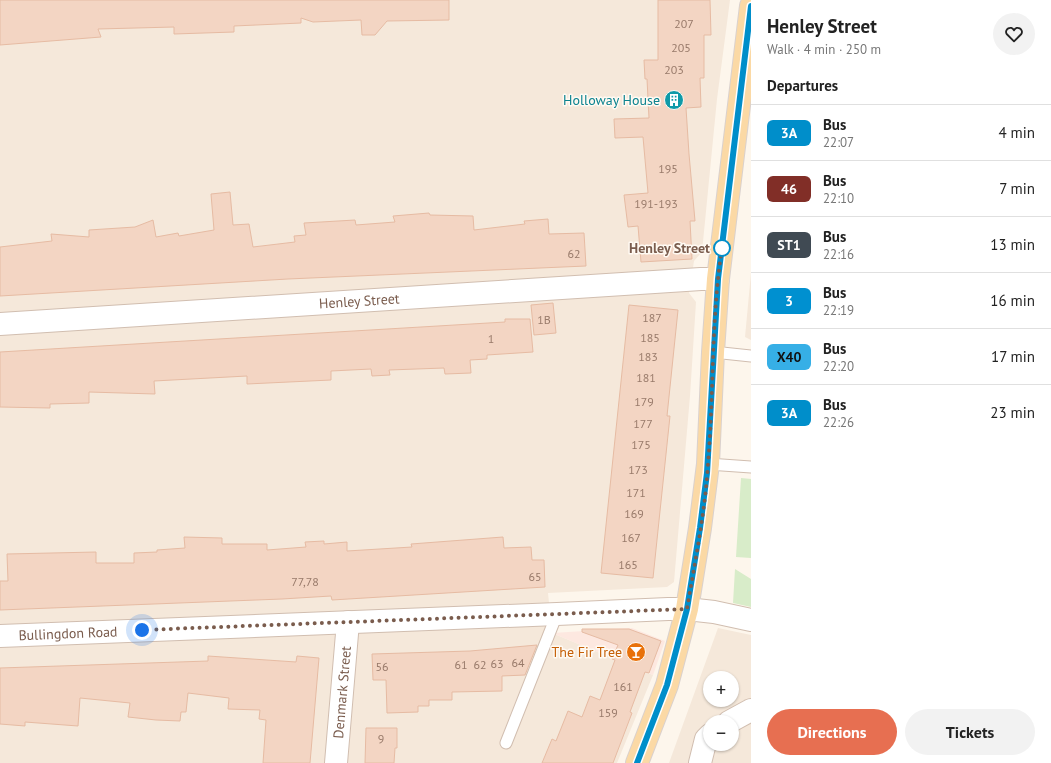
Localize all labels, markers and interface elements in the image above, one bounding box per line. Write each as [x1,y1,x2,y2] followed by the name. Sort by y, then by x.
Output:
[993,13,1035,55] button: heart
[767,14,877,38] text: Henley Street
[674,16,694,31] house number: 207
[671,40,691,55] house number: 205
[767,41,881,58] text: Walk · 4 min · 250 m
[664,62,684,77] house number: 203
[767,76,838,95] text: Departures
[663,89,685,111] building icon: Holloway House
[563,91,660,109] place label: Holloway House
[823,115,846,134] text: Bus
[998,123,1035,142] text: 4 min
[781,124,797,142] text: 3A
[823,134,854,151] text: 22:07
[658,161,678,176] house number: 195
[823,171,846,190] text: Bus
[999,179,1035,198] text: 7 min
[781,180,797,198] text: 46
[823,190,854,207] text: 22:10
[634,196,678,211] house number: 191-193
[823,227,846,246] text: Bus
[990,235,1035,254] text: 13 min
[777,236,801,254] text: ST1
[629,239,710,257] place label: Henley Street
[713,239,731,257] marker: Henley Street
[567,246,581,261] house number: 62
[823,246,854,263] text: 22:16
[823,283,846,302] text: Bus
[318,289,400,313] street label: Henley Street
[990,291,1035,310] text: 16 min
[785,292,793,310] text: 3
[823,302,854,319] text: 22:19
[642,310,662,325] house number: 187
[537,312,551,327] house number: 1B
[640,330,660,345] house number: 185
[488,331,494,346] house number: 1
[823,339,846,358] text: Bus
[991,347,1035,366] text: 17 min
[777,348,801,366] text: X40
[638,349,658,364] house number: 183
[823,358,854,375] text: 22:20
[636,370,656,385] house number: 181
[634,394,654,409] house number: 179
[823,395,846,414] text: Bus
[990,403,1035,422] text: 23 min
[781,404,797,422] text: 3A
[823,414,854,431] text: 22:26
[633,416,653,431] house number: 177
[631,437,651,452] house number: 175
[628,462,648,477] house number: 173
[626,485,646,500] house number: 171
[624,506,644,521] house number: 169
[621,530,641,545] house number: 167
[618,557,638,572] house number: 165
[528,569,542,584] house number: 65
[291,574,319,589] house number: 77,78
[132,620,152,640] your location
[18,622,118,644] street label: Bullingdon Road
[625,641,647,663] bar icon: The Fir Tree
[552,643,622,661] place label: The Fir Tree
[329,645,355,739] street label: Denmark Street
[511,655,525,670] house number: 64
[490,656,504,671] house number: 63
[454,657,468,672] house number: 61
[473,657,487,672] house number: 62
[375,659,389,674] house number: 56
[703,671,739,751] map controls
[703,671,739,707] button: +
[613,679,633,694] house number: 161
[598,705,618,720] house number: 159
[767,709,897,755] button: Directions
[905,709,1035,755] button: Tickets
[703,715,739,751] button: −
[378,731,384,746] house number: 9

